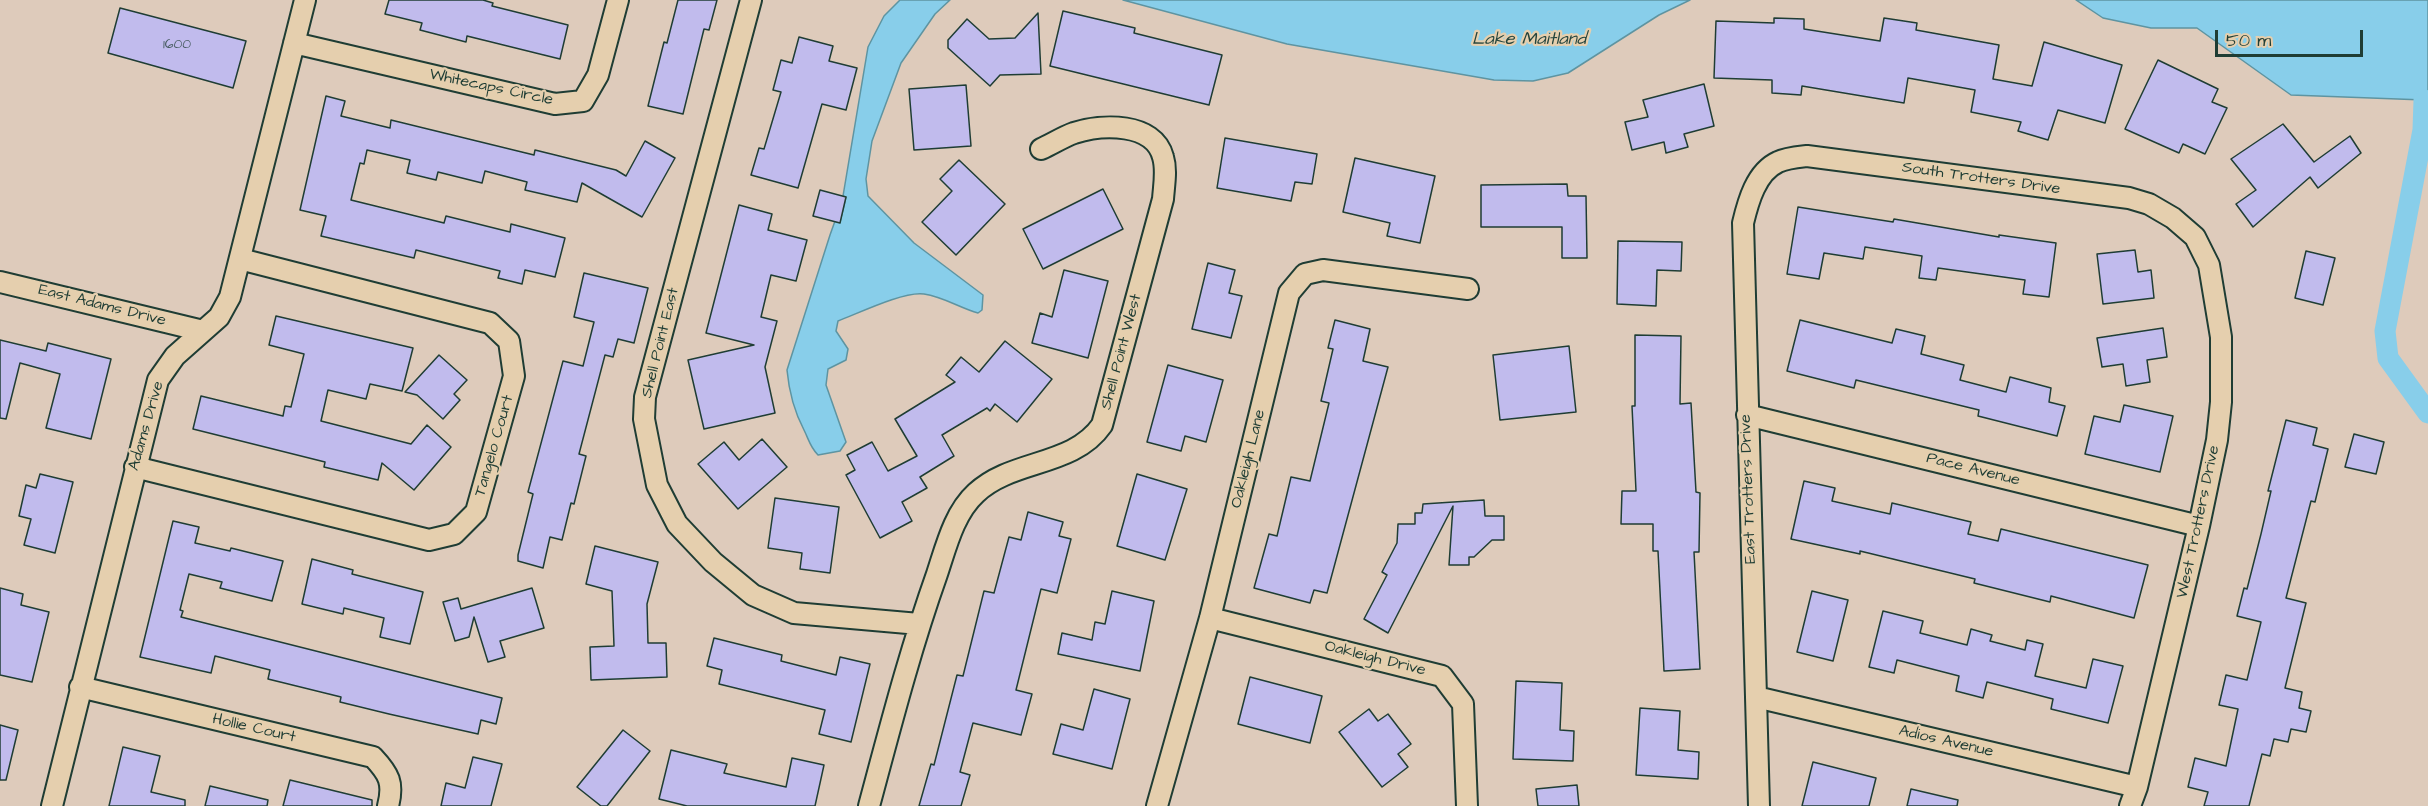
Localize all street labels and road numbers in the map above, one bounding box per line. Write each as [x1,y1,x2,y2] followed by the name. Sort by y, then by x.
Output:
[427,66,555,110] street label: Whitecaps Circle
[1901,158,2061,200] street label: South Trotters Drive
[36,281,168,331] street label: East Adams Drive
[638,286,684,400] street label: Shell Point East
[1097,292,1147,412] street label: Shell Point West
[125,379,169,473] street label: Adams Drive
[471,393,519,499] street label: Tangelo Court
[1228,408,1270,510] street label: Oakleigh Lane
[1737,414,1761,564] street label: East Trotters Drive
[2173,444,2225,600] street label: West Trotters Drive
[1924,449,2022,491] street label: Pace Avenue
[1322,637,1428,681] street label: Oakleigh Drive
[210,710,298,748] street label: Hollie Court
[1897,722,1995,762] street label: Adios Avenue

